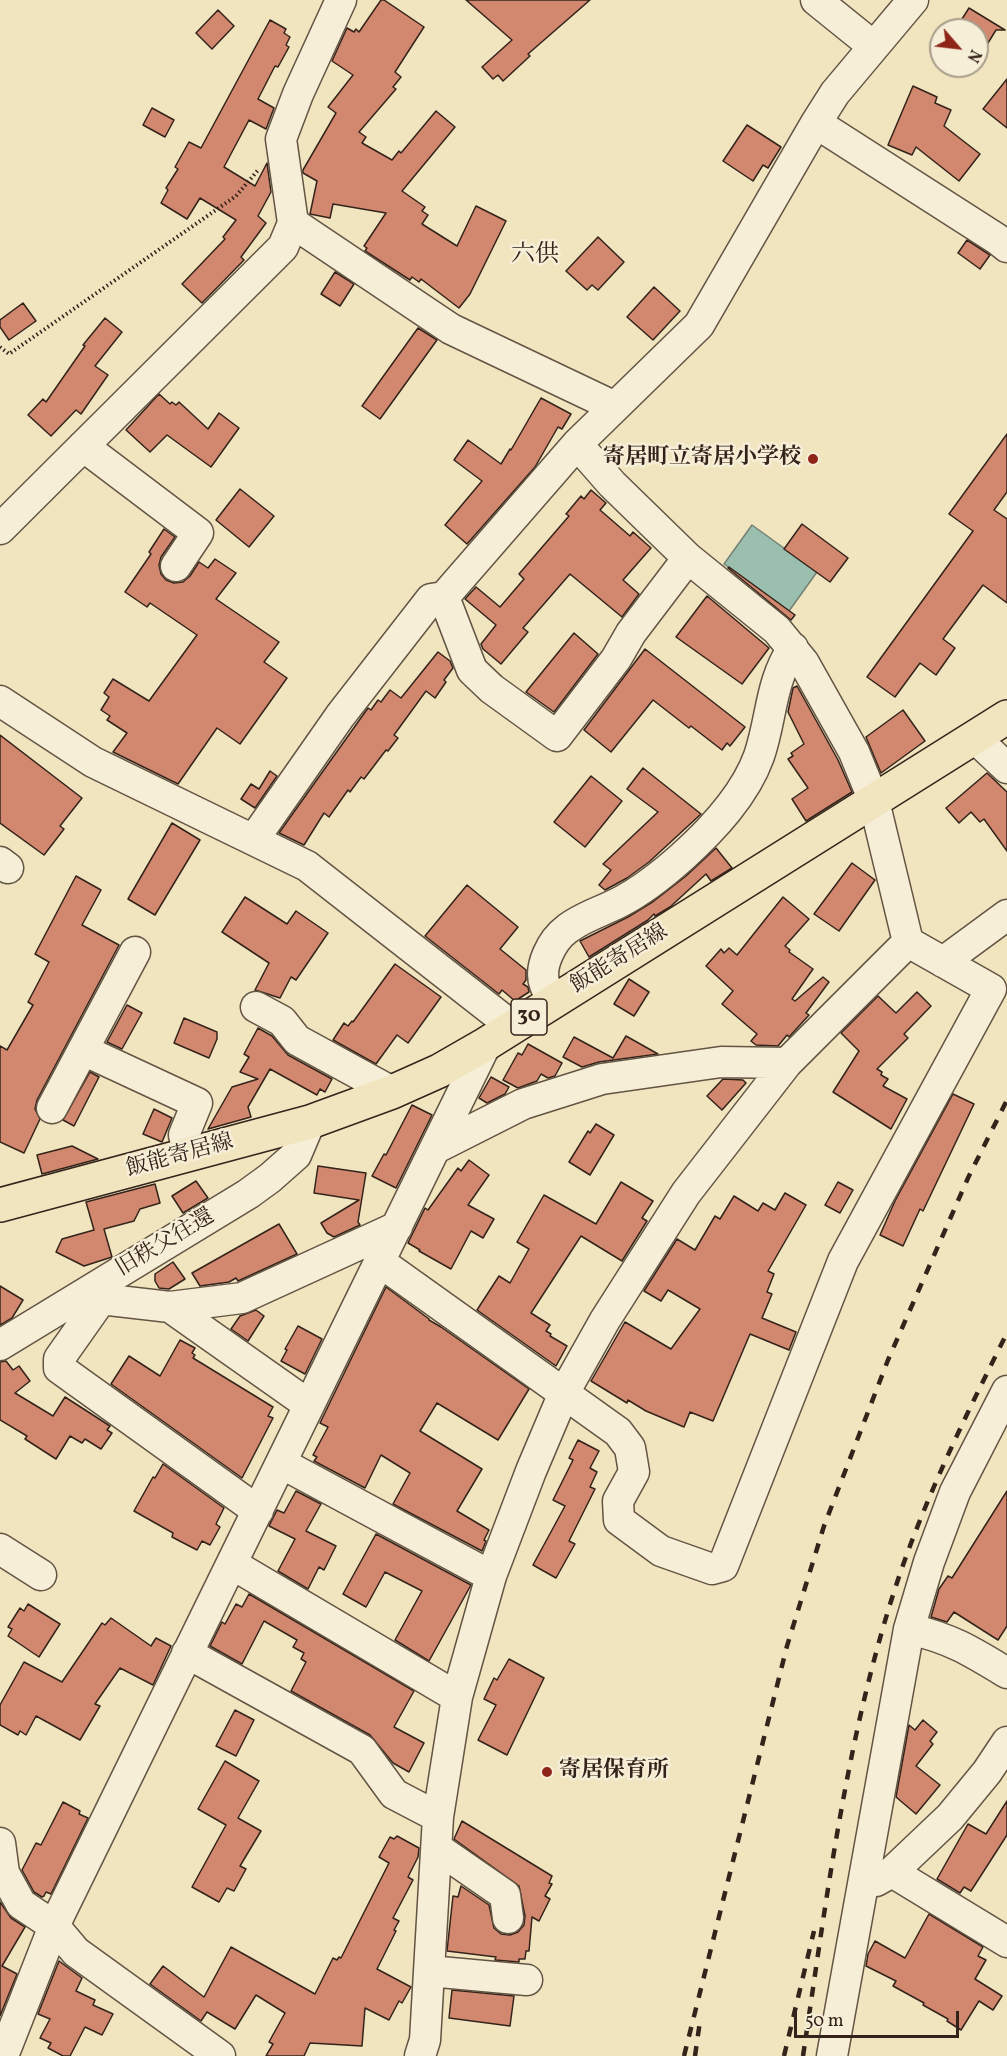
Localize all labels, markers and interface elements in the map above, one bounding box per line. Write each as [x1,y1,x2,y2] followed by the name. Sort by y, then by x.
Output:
[929,18,989,78] north arrow
[961,45,986,66] text: N
[511,243,559,271] district label: 六供
[603,446,801,472] place label: 寄居町立寄居小学校
[806,452,820,466] marker: 寄居町立寄居小学校
[566,920,674,1000] street label: 飯能寄居線
[511,999,547,1035] road number: 30
[123,1130,237,1184] street label: 飯能寄居線
[112,1204,220,1284] street label: 旧秩父往還
[559,1759,669,1785] place label: 寄居保育所
[540,1765,554,1779] marker: 寄居保育所
[797,1999,962,2037] scale bar
[805,2009,844,2034] text: 50 m

